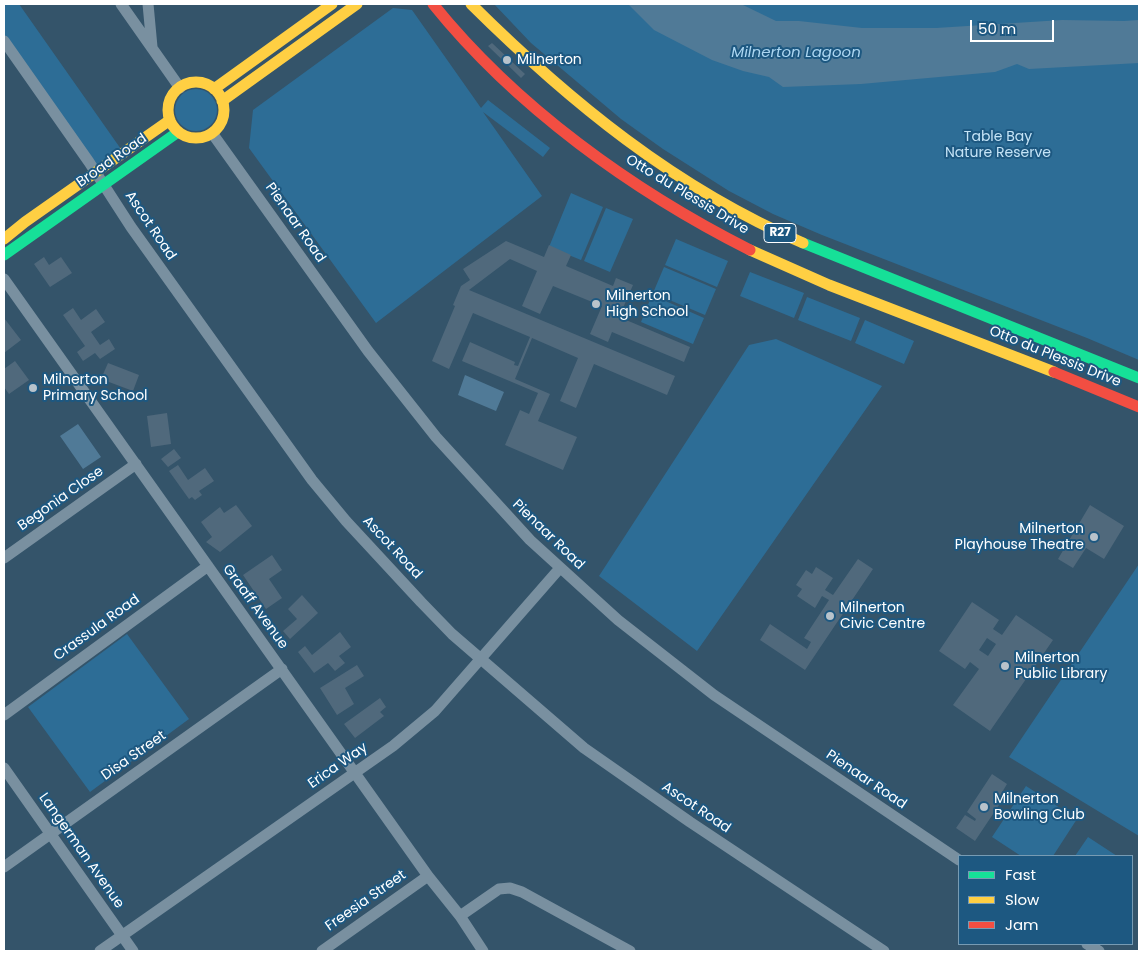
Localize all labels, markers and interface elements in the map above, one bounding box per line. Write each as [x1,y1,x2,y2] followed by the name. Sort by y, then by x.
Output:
[973,10,1057,42] scale bar
[978,18,1016,39] text: 50 m
[731,44,861,62] water label: Milnerton Lagoon
[517,52,582,68] place label: Milnerton
[501,54,513,66] marker: Milnerton
[945,129,1051,162] park label: Table Bay Nature Reserve
[74,131,150,191] street label: Broad Road
[622,152,752,238] street label: Otto du Plessis Drive
[261,180,329,266] street label: Pienaar Road
[121,188,179,264] street label: Ascot Road
[764,224,796,242] road number: R27
[606,288,688,321] place label: Milnerton High School
[590,298,602,310] marker: Milnerton High School
[987,323,1123,391] street label: Otto du Plessis Drive
[43,372,148,404] place label: Milnerton Primary School
[27,382,39,394] marker: Milnerton Primary School
[15,463,107,535] street label: Begonia Close
[509,496,587,574] street label: Pienaar Road
[359,513,425,583] street label: Ascot Road
[955,521,1084,554] place label: Milnerton Playhouse Theatre
[1088,531,1100,543] marker: Milnerton Playhouse Theatre
[219,561,291,653] street label: Graaff Avenue
[51,591,143,665] street label: Crassula Road
[840,600,925,632] place label: Milnerton Civic Centre
[824,610,836,622] marker: Milnerton Civic Centre
[1015,650,1107,682] place label: Milnerton Public Library
[999,660,1011,672] marker: Milnerton Public Library
[99,728,169,784] street label: Disa Street
[305,739,371,793] street label: Erica Way
[823,747,909,813] street label: Pienaar Road
[658,779,734,837] street label: Ascot Road
[35,790,127,912] street label: Langerman Avenue
[994,791,1085,824] place label: Milnerton Bowling Club
[978,801,990,813] marker: Milnerton Bowling Club
[958,855,1133,945] legend
[1005,864,1036,885] text: Fast
[322,867,410,935] street label: Freesia Street
[1005,889,1039,910] text: Slow
[1005,914,1039,935] text: Jam

